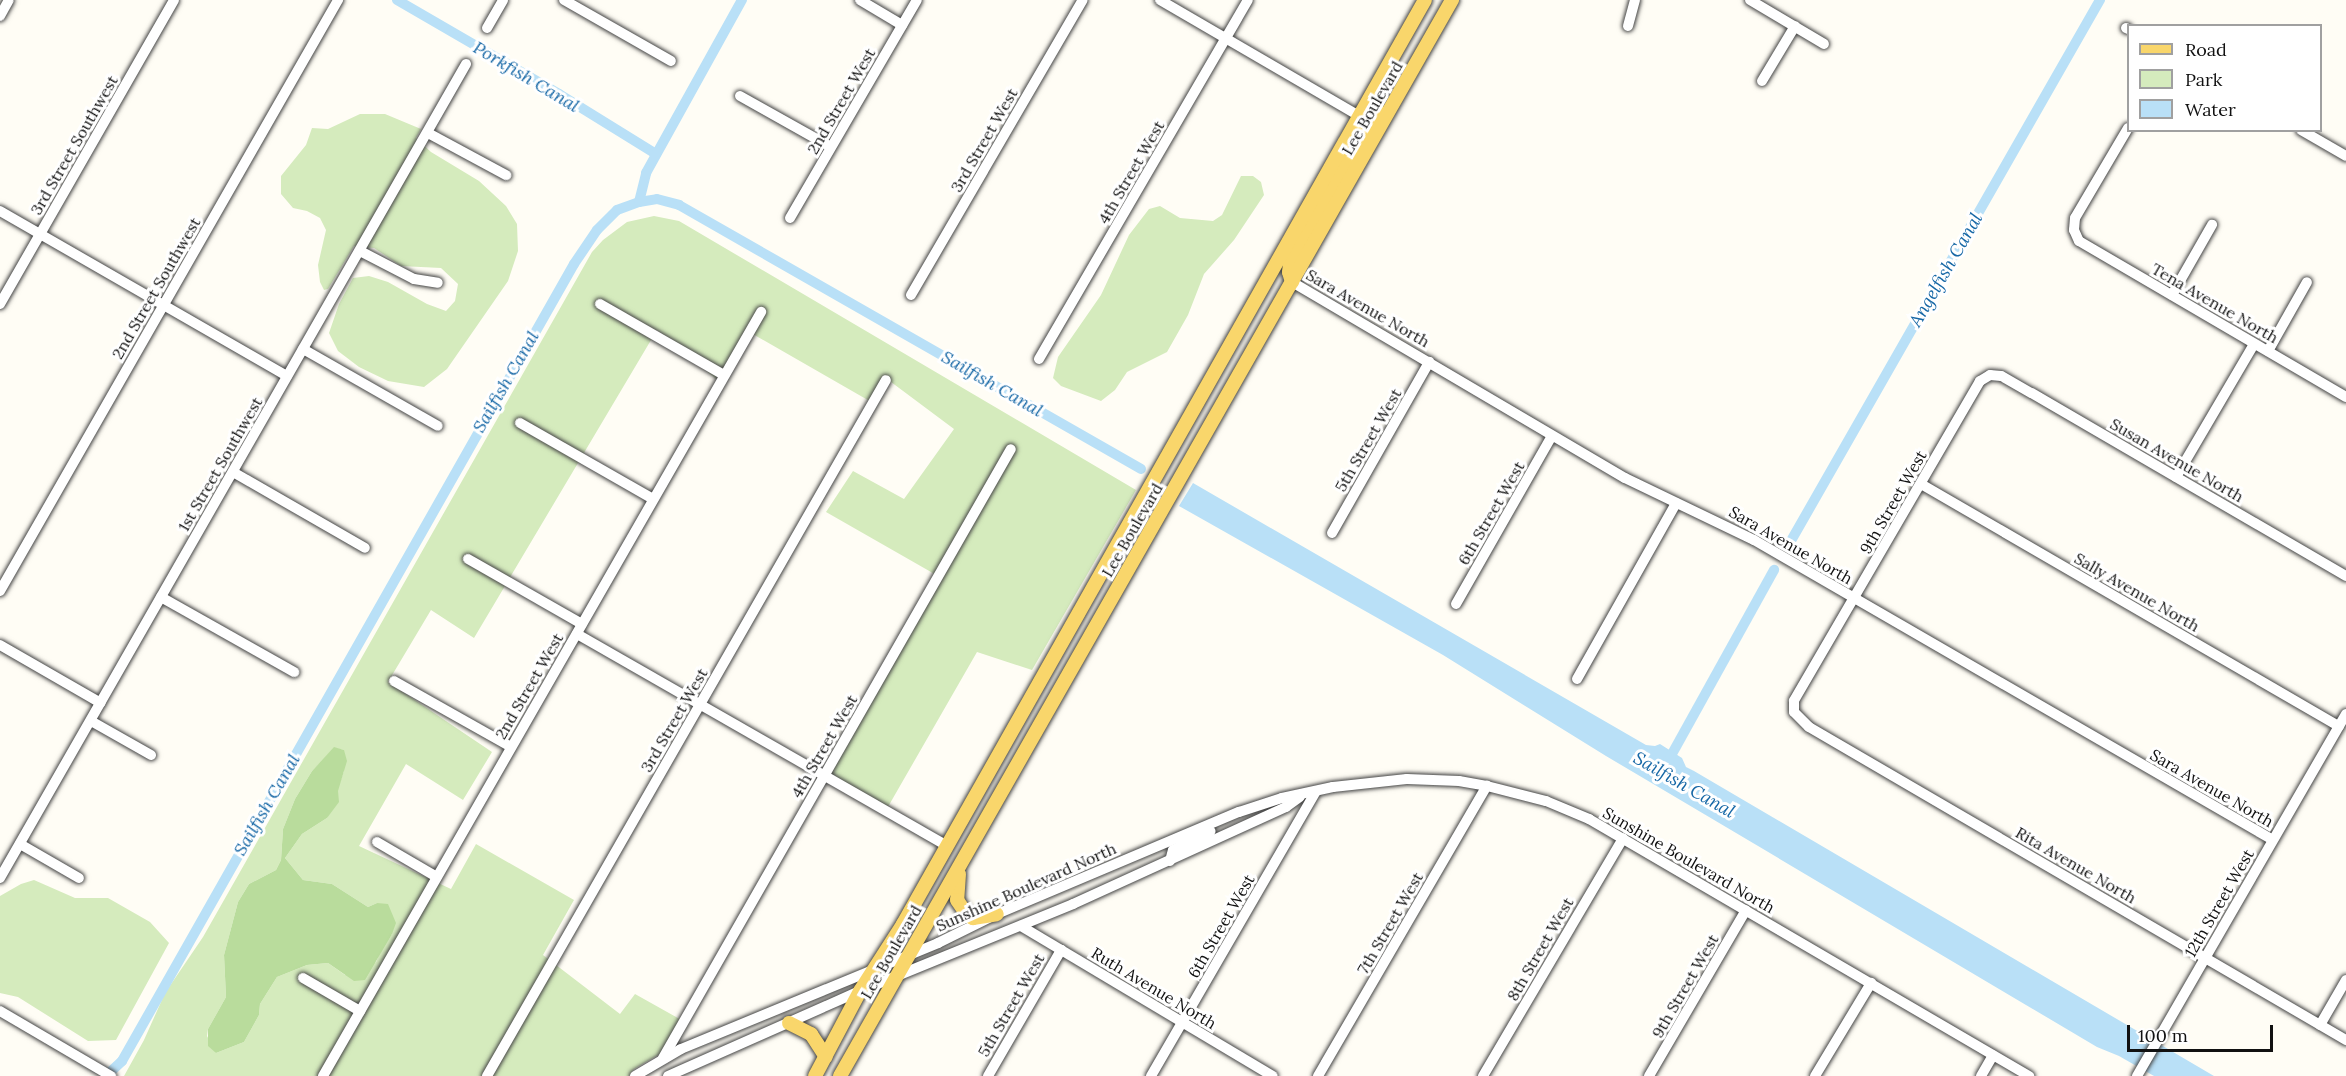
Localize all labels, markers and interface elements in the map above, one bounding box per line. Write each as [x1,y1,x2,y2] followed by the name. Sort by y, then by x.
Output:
[2127,24,2322,132] legend
[469,37,583,117] water label: Porkfish Canal
[2185,38,2227,61] text: Road
[803,45,879,157] street label: 2nd Street West
[1337,58,1407,158] street label: Lee Boulevard
[2185,68,2222,91] text: Park
[26,72,122,218] street label: 3rd Street Southwest
[947,85,1021,195] street label: 3rd Street West
[2185,98,2236,121] text: Water
[1094,117,1168,227] street label: 4th Street West
[1905,209,1987,331] water label: Angelfish Canal
[108,214,204,362] street label: 2nd Street Southwest
[2148,259,2282,347] street label: Tena Avenue North
[1303,265,1433,351] street label: Sara Avenue North
[468,327,544,437] water label: Sailfish Canal
[937,346,1047,422] water label: Sailfish Canal
[1331,385,1405,495] street label: 5th Street West
[174,393,266,535] street label: 1st Street Southwest
[2107,414,2247,506] street label: Susan Avenue North
[1856,447,1930,557] street label: 9th Street West
[1454,458,1528,568] street label: 6th Street West
[1097,480,1167,580] street label: Lee Boulevard
[1726,502,1856,588] street label: Sara Avenue North
[2071,548,2203,636] street label: Sally Avenue North
[491,630,567,742] street label: 2nd Street West
[637,665,711,775] street label: 3rd Street West
[787,691,861,801] street label: 4th Street West
[2147,745,2277,831] street label: Sara Avenue North
[1629,747,1739,823] water label: Sailfish Canal
[229,750,305,860] water label: Sailfish Canal
[1600,803,1778,917] street label: Sunshine Boulevard North
[2012,823,2140,907] street label: Rita Avenue North
[933,839,1119,935] street label: Sunshine Boulevard North
[2180,846,2258,960] street label: 12th Street West
[1353,869,1427,977] street label: 7th Street West
[1184,871,1258,981] street label: 6th Street West
[1503,894,1577,1004] street label: 8th Street West
[856,902,926,1002] street label: Lee Boulevard
[1648,931,1722,1041] street label: 9th Street West
[1088,943,1220,1033] street label: Ruth Avenue North
[974,950,1048,1060] street label: 5th Street West
[2130,1013,2276,1051] scale bar
[2138,1024,2188,1047] text: 100 m

